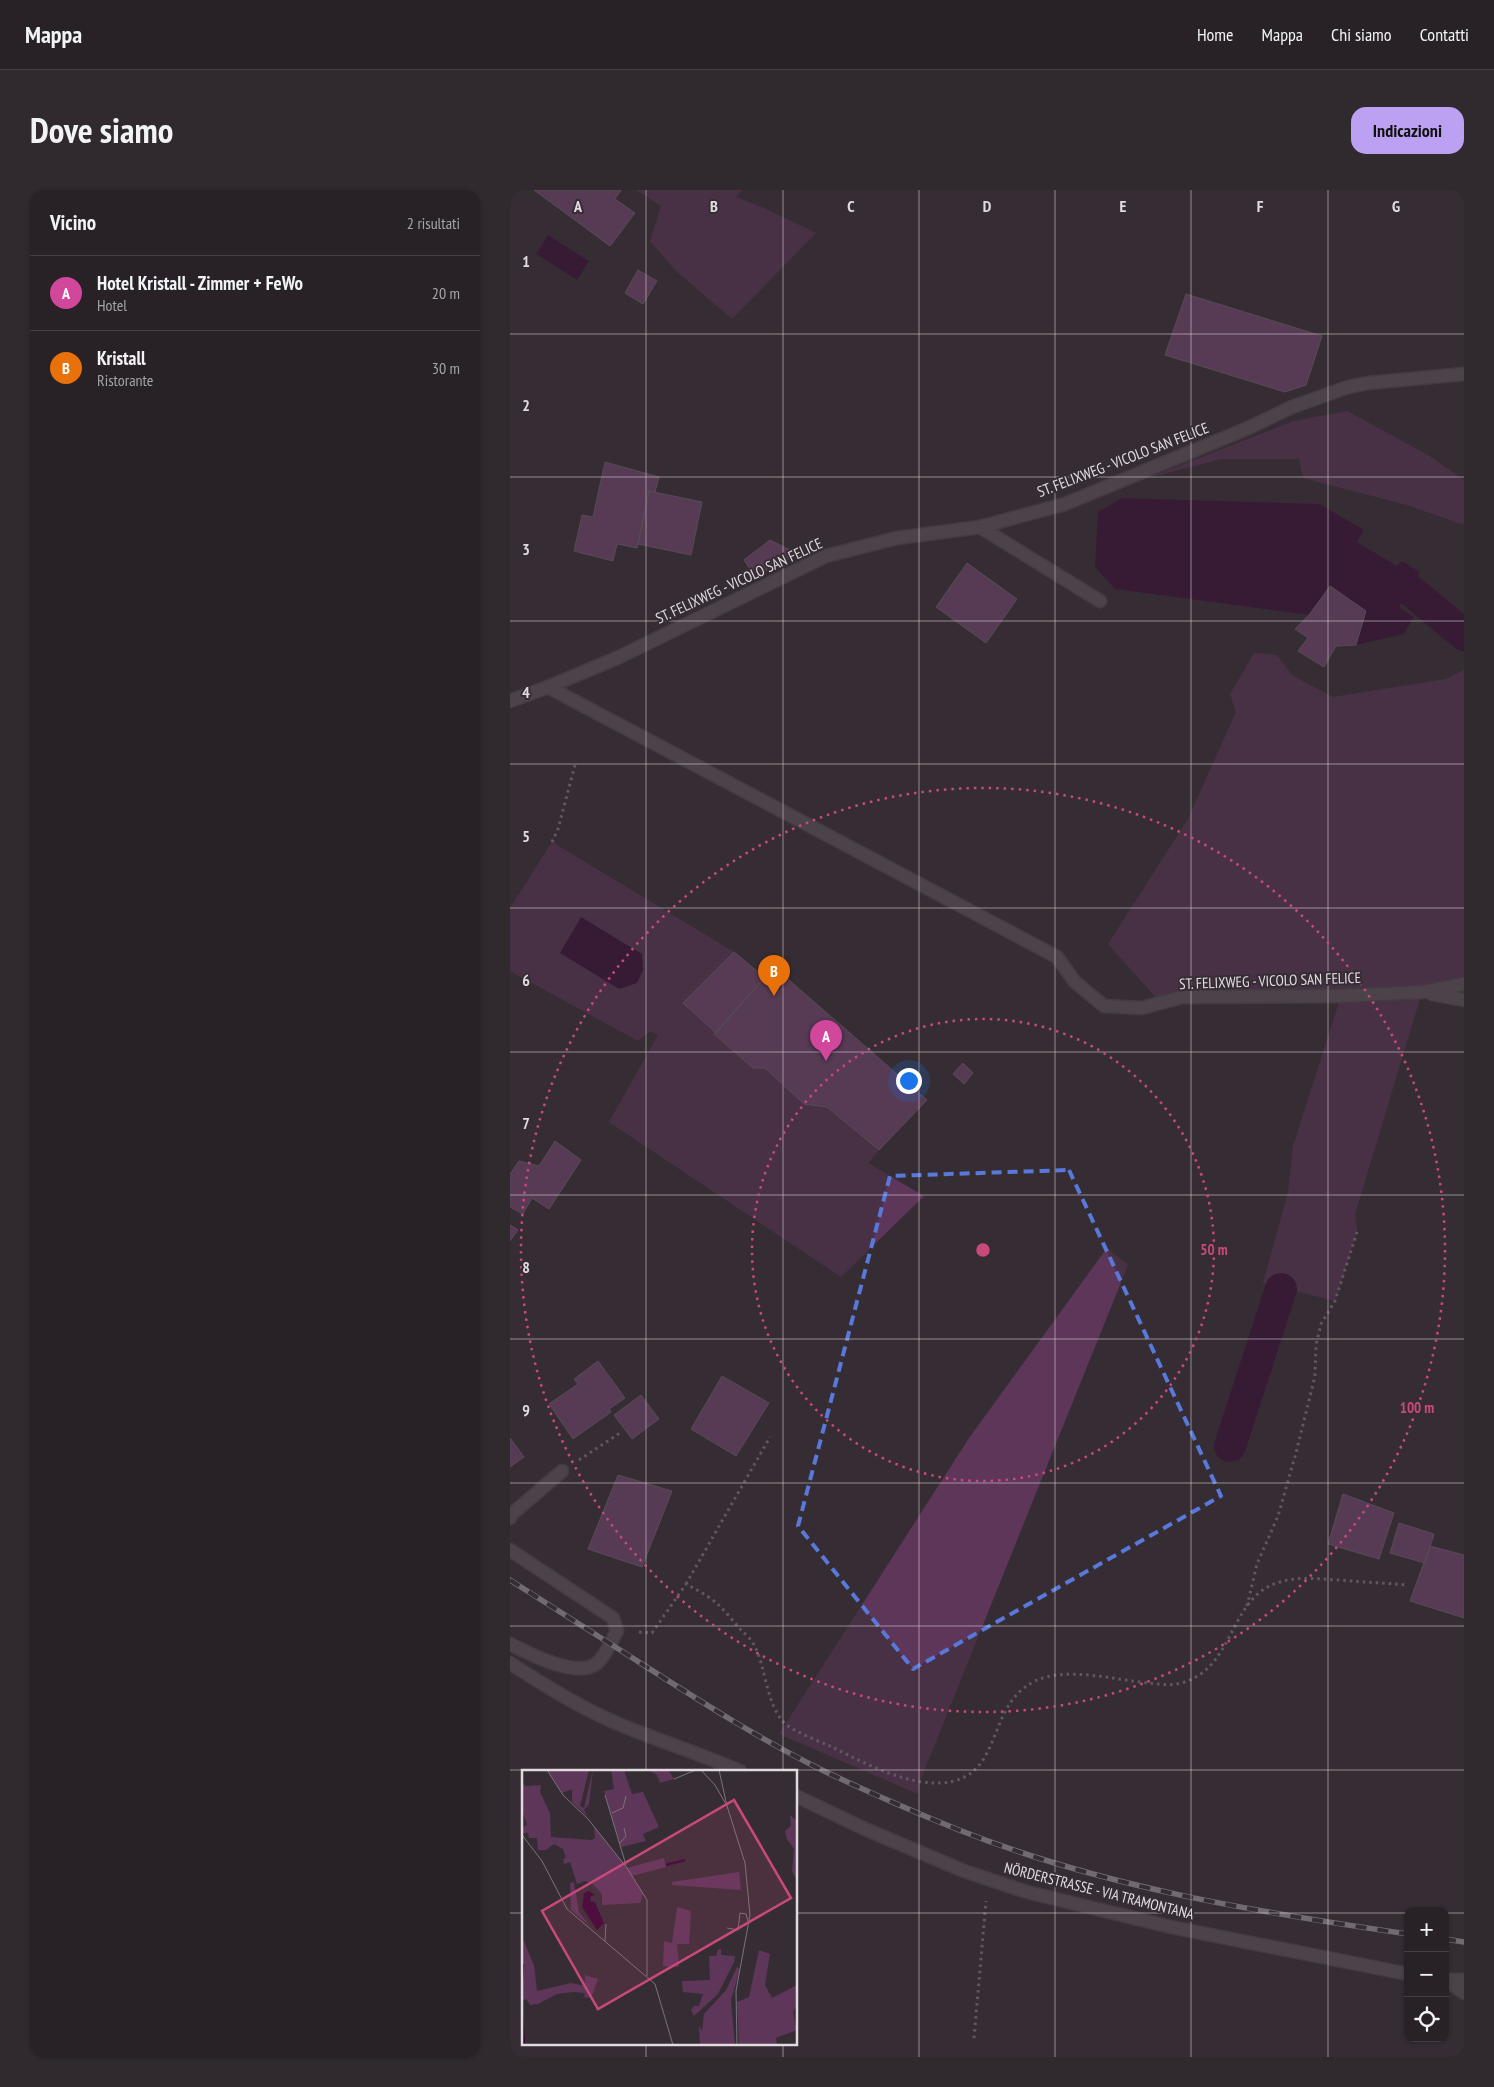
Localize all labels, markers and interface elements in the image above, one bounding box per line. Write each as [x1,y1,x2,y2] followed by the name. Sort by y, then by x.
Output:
[25,19,82,50] text: Mappa
[1197,23,1234,46] text: Home
[1262,23,1303,46] text: Mappa
[1331,23,1392,46] text: Chi siamo
[1420,23,1469,46] text: Contatti
[30,107,173,153] text: Dove siamo
[1351,107,1464,154] button: Indicazioni
[573,196,583,216] text: A
[710,196,718,216] text: B
[847,196,855,216] text: C
[983,196,992,216] text: D
[1120,196,1127,216] text: E
[1257,196,1264,216] text: F
[1392,196,1400,216] text: G
[50,209,96,236] text: Vicino
[407,213,460,233] text: 2 risultati
[522,251,530,271] text: 1
[97,271,303,295] text: Hotel Kristall - Zimmer + FeWo
[62,283,70,303] text: A
[432,283,460,303] text: 20 m
[97,295,127,315] text: Hotel
[97,346,146,370] text: Kristall
[62,358,70,378] text: B
[432,358,460,378] text: 30 m
[97,370,153,390] text: Ristorante
[522,395,530,415] text: 2
[1034,418,1211,501] street label: ST. FELIXWEG - VICOLO SAN FELICE
[652,533,825,628] street label: ST. FELIXWEG - VICOLO SAN FELICE
[522,539,530,559] text: 3
[522,682,530,702] text: 4
[522,826,530,846] text: 5
[758,955,790,996] pin: B
[1179,968,1361,993] street label: ST. FELIXWEG - VICOLO SAN FELICE
[522,970,530,990] text: 6
[810,1020,842,1061] pin: A
[896,1068,922,1094] your location
[522,1113,530,1133] text: 7
[1200,1240,1228,1259] text: 50 m
[974,1241,992,1259] centre of rings
[522,1257,530,1277] text: 8
[1400,1398,1434,1417] text: 100 m
[522,1400,530,1420] text: 9
[522,1770,798,2044] inset map
[1002,1858,1197,1924] street label: NÖRDERSTRASSE - VIA TRAMONTANA
[1404,1907,1449,2042] map controls
[1404,1907,1449,1952] button: +
[1404,1952,1449,1997] button: −
[1404,1997,1449,2042] button: locate

